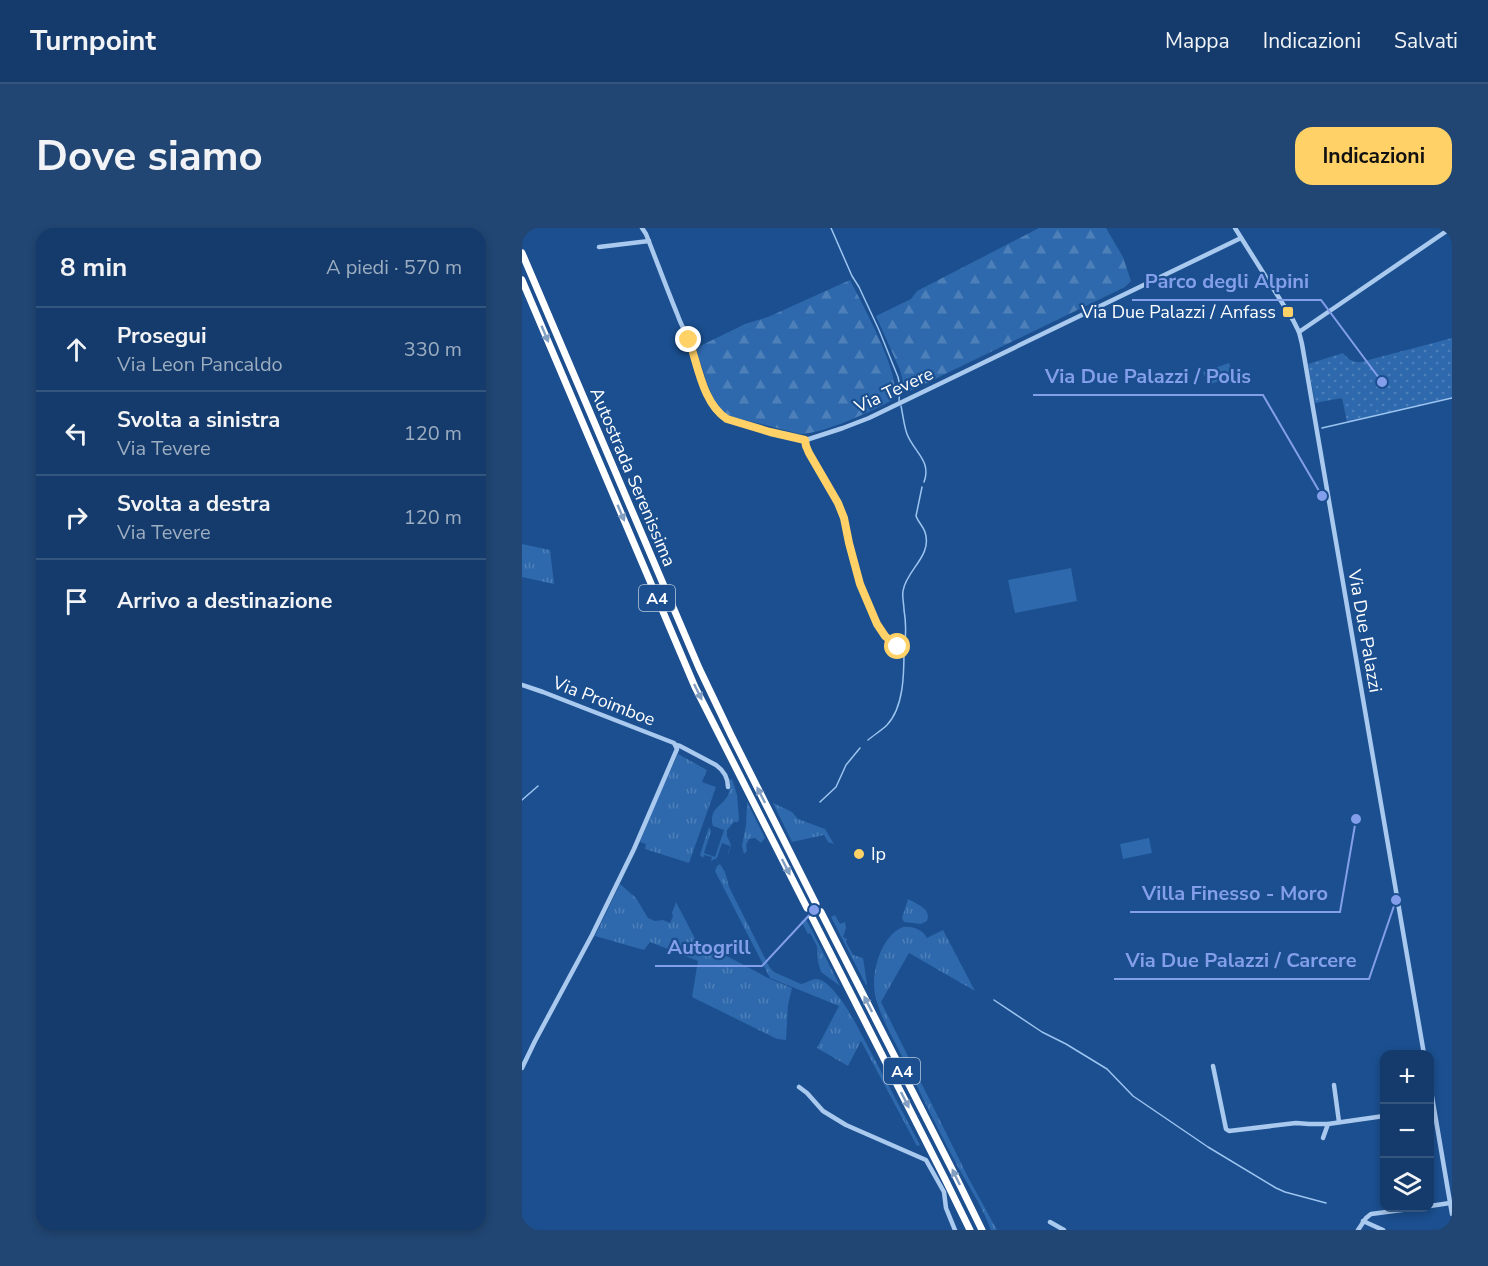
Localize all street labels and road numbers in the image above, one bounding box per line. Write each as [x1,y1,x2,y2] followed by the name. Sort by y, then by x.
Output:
[850,361,937,419] street label: Via Tevere
[584,384,682,570] street label: Autostrada Serenissima
[1342,567,1388,694] street label: Via Due Palazzi
[639,585,675,611] road number: A4
[548,670,659,732] street label: Via Proimboe
[884,1058,920,1084] road number: A4

